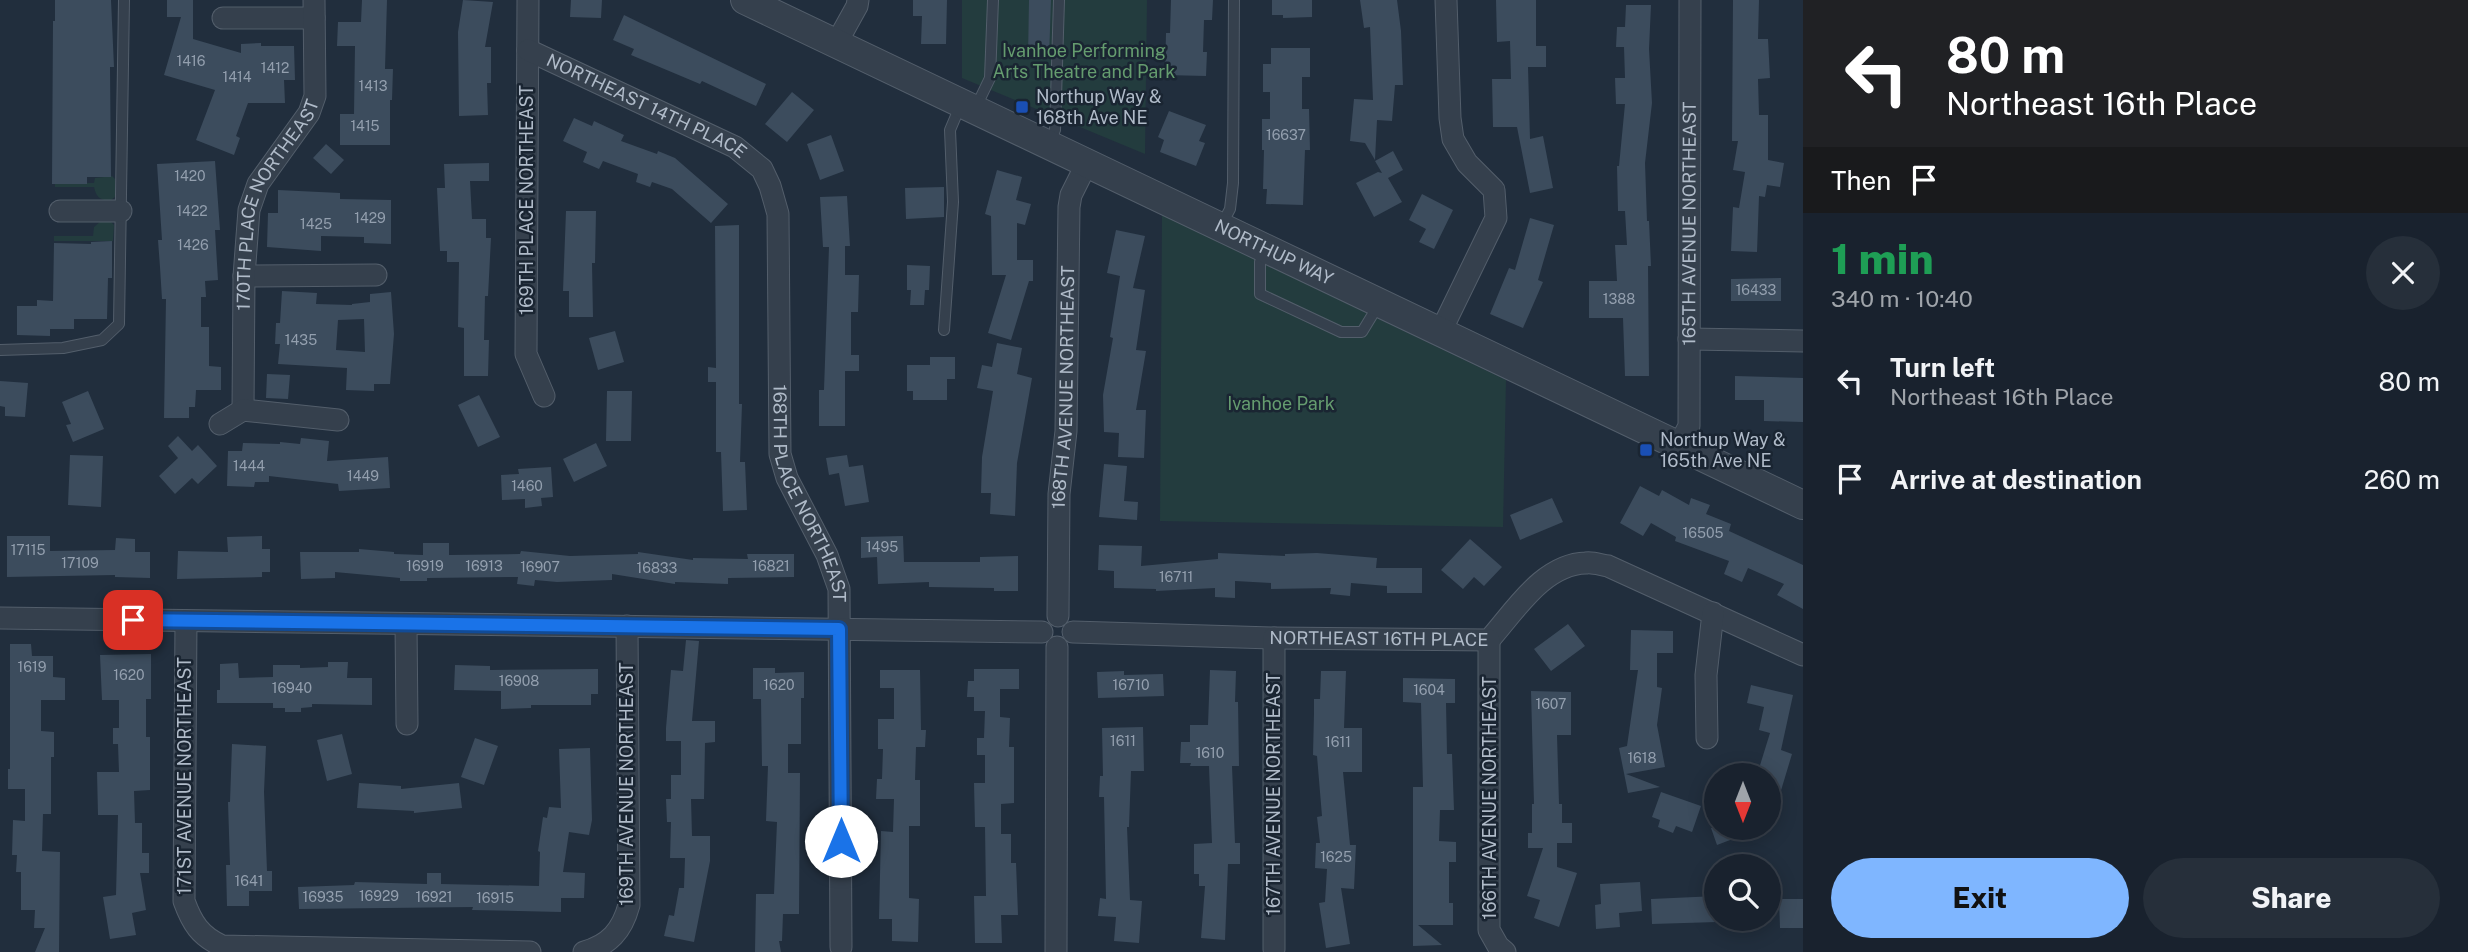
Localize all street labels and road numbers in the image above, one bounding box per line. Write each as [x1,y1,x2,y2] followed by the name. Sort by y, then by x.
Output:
[543,49,751,162] street label: NORTHEAST 14TH PLACE
[516,85,537,315] street label: 169TH PLACE NORTHEAST
[233,96,323,311] street label: 170TH PLACE NORTHEAST
[1678,101,1700,346] street label: 165TH AVENUE NORTHEAST
[1211,215,1337,289] street label: NORTHUP WAY
[1048,265,1078,509] street label: 168TH AVENUE NORTHEAST
[769,384,850,602] street label: 168TH PLACE NORTHEAST
[1269,627,1488,650] street label: NORTHEAST 16TH PLACE
[174,657,195,895] street label: 171ST AVENUE NORTHEAST
[616,662,637,906] street label: 169TH AVENUE NORTHEAST
[1263,672,1284,915] street label: 167TH AVENUE NORTHEAST
[1479,676,1500,920] street label: 166TH AVENUE NORTHEAST

